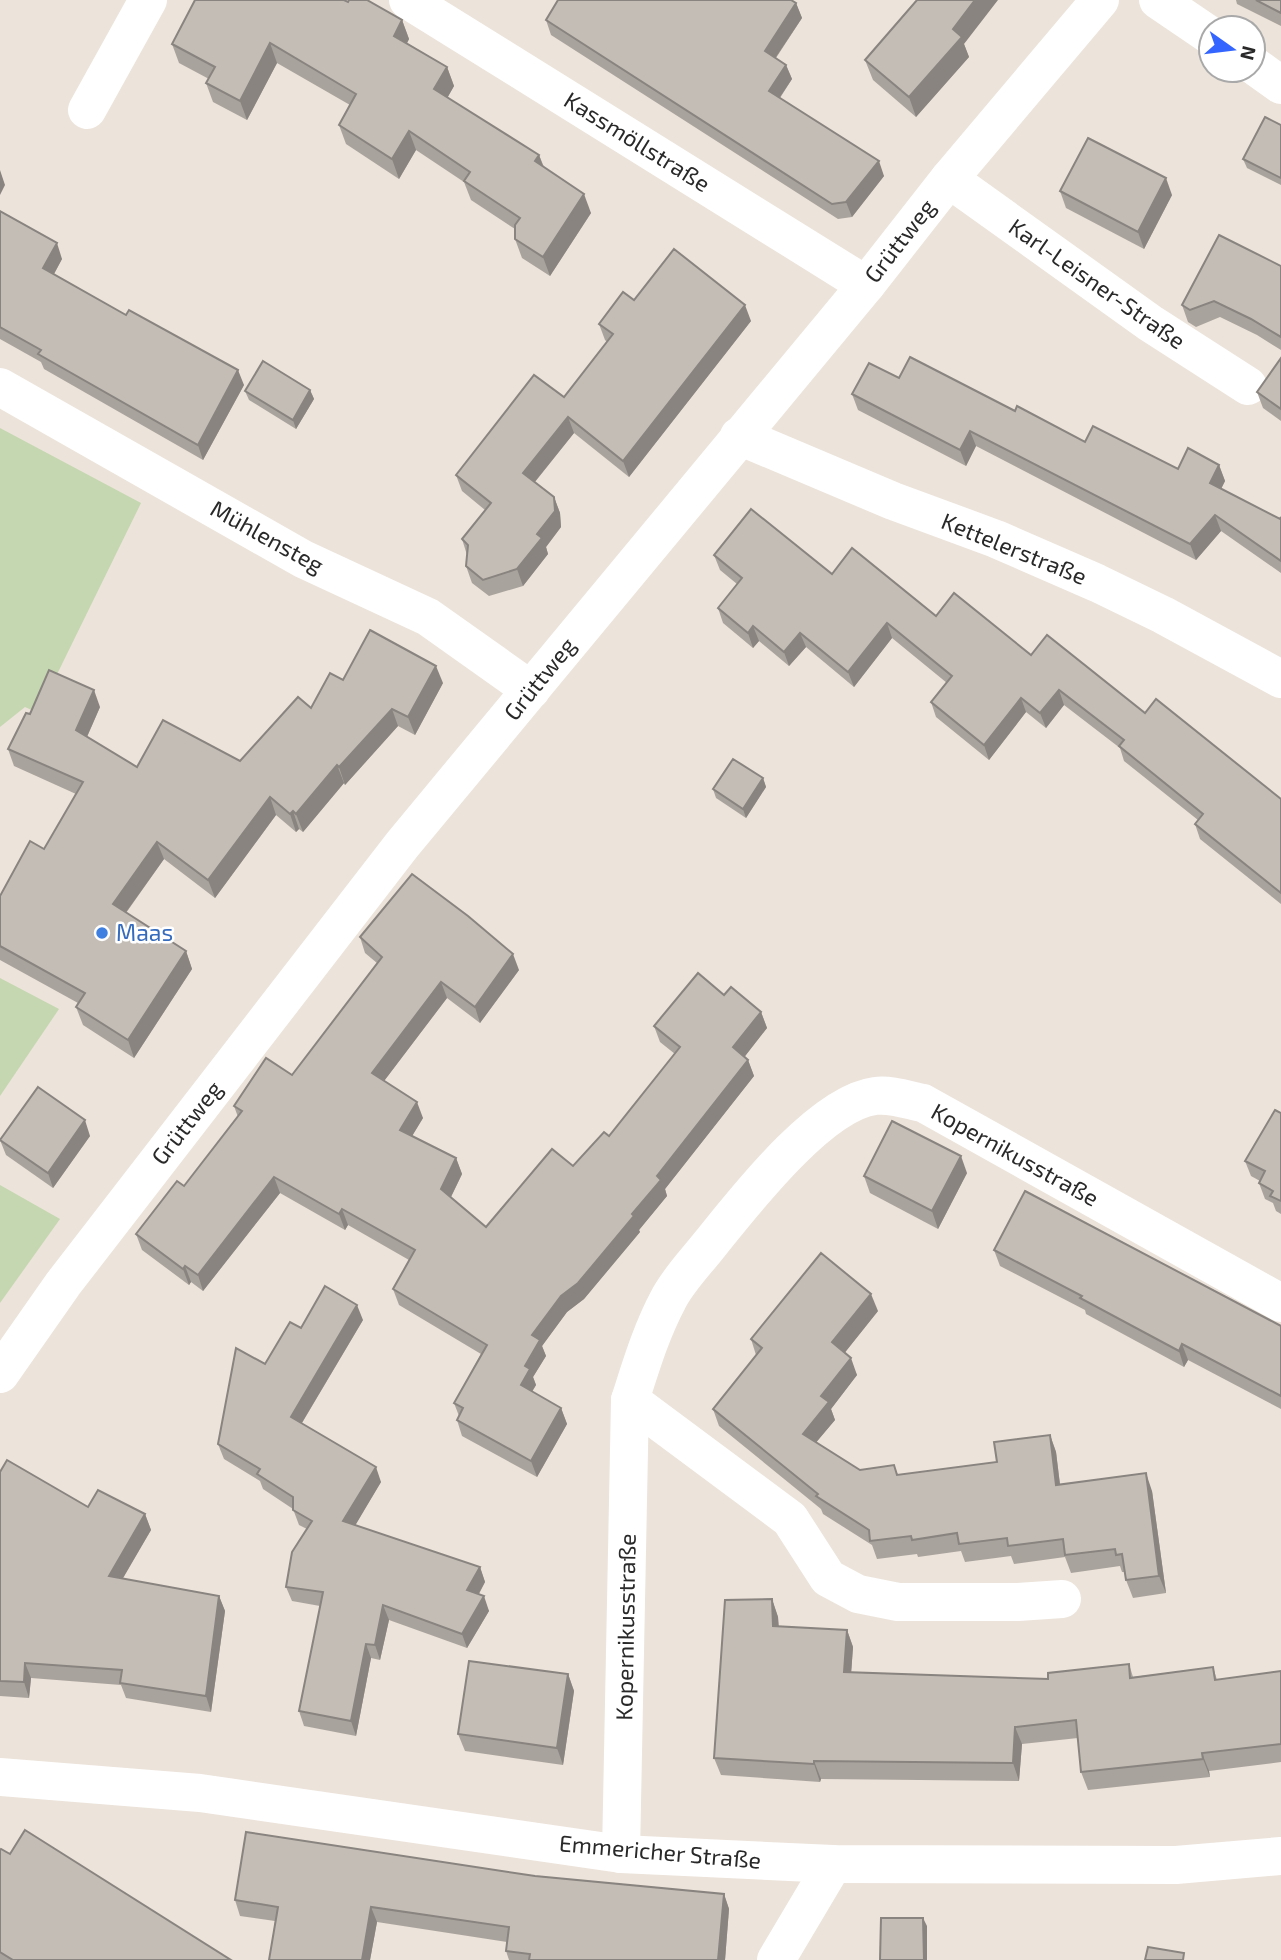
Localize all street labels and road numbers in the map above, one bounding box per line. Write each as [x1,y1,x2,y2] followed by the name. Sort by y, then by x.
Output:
[559,85,716,197] street label: Kassmöllstraße
[858,193,941,288] street label: Grüttweg
[1004,212,1191,355] street label: Karl-Leisner-Straße
[206,494,329,579] street label: Mühlensteg
[938,506,1091,590] street label: Kettelerstraße
[497,631,581,725] street label: Grüttweg
[145,1075,228,1170] street label: Grüttweg
[927,1097,1104,1212] street label: Kopernikusstraße
[609,1533,641,1721] street label: Kopernikusstraße
[558,1828,762,1874] street label: Emmericher Straße

